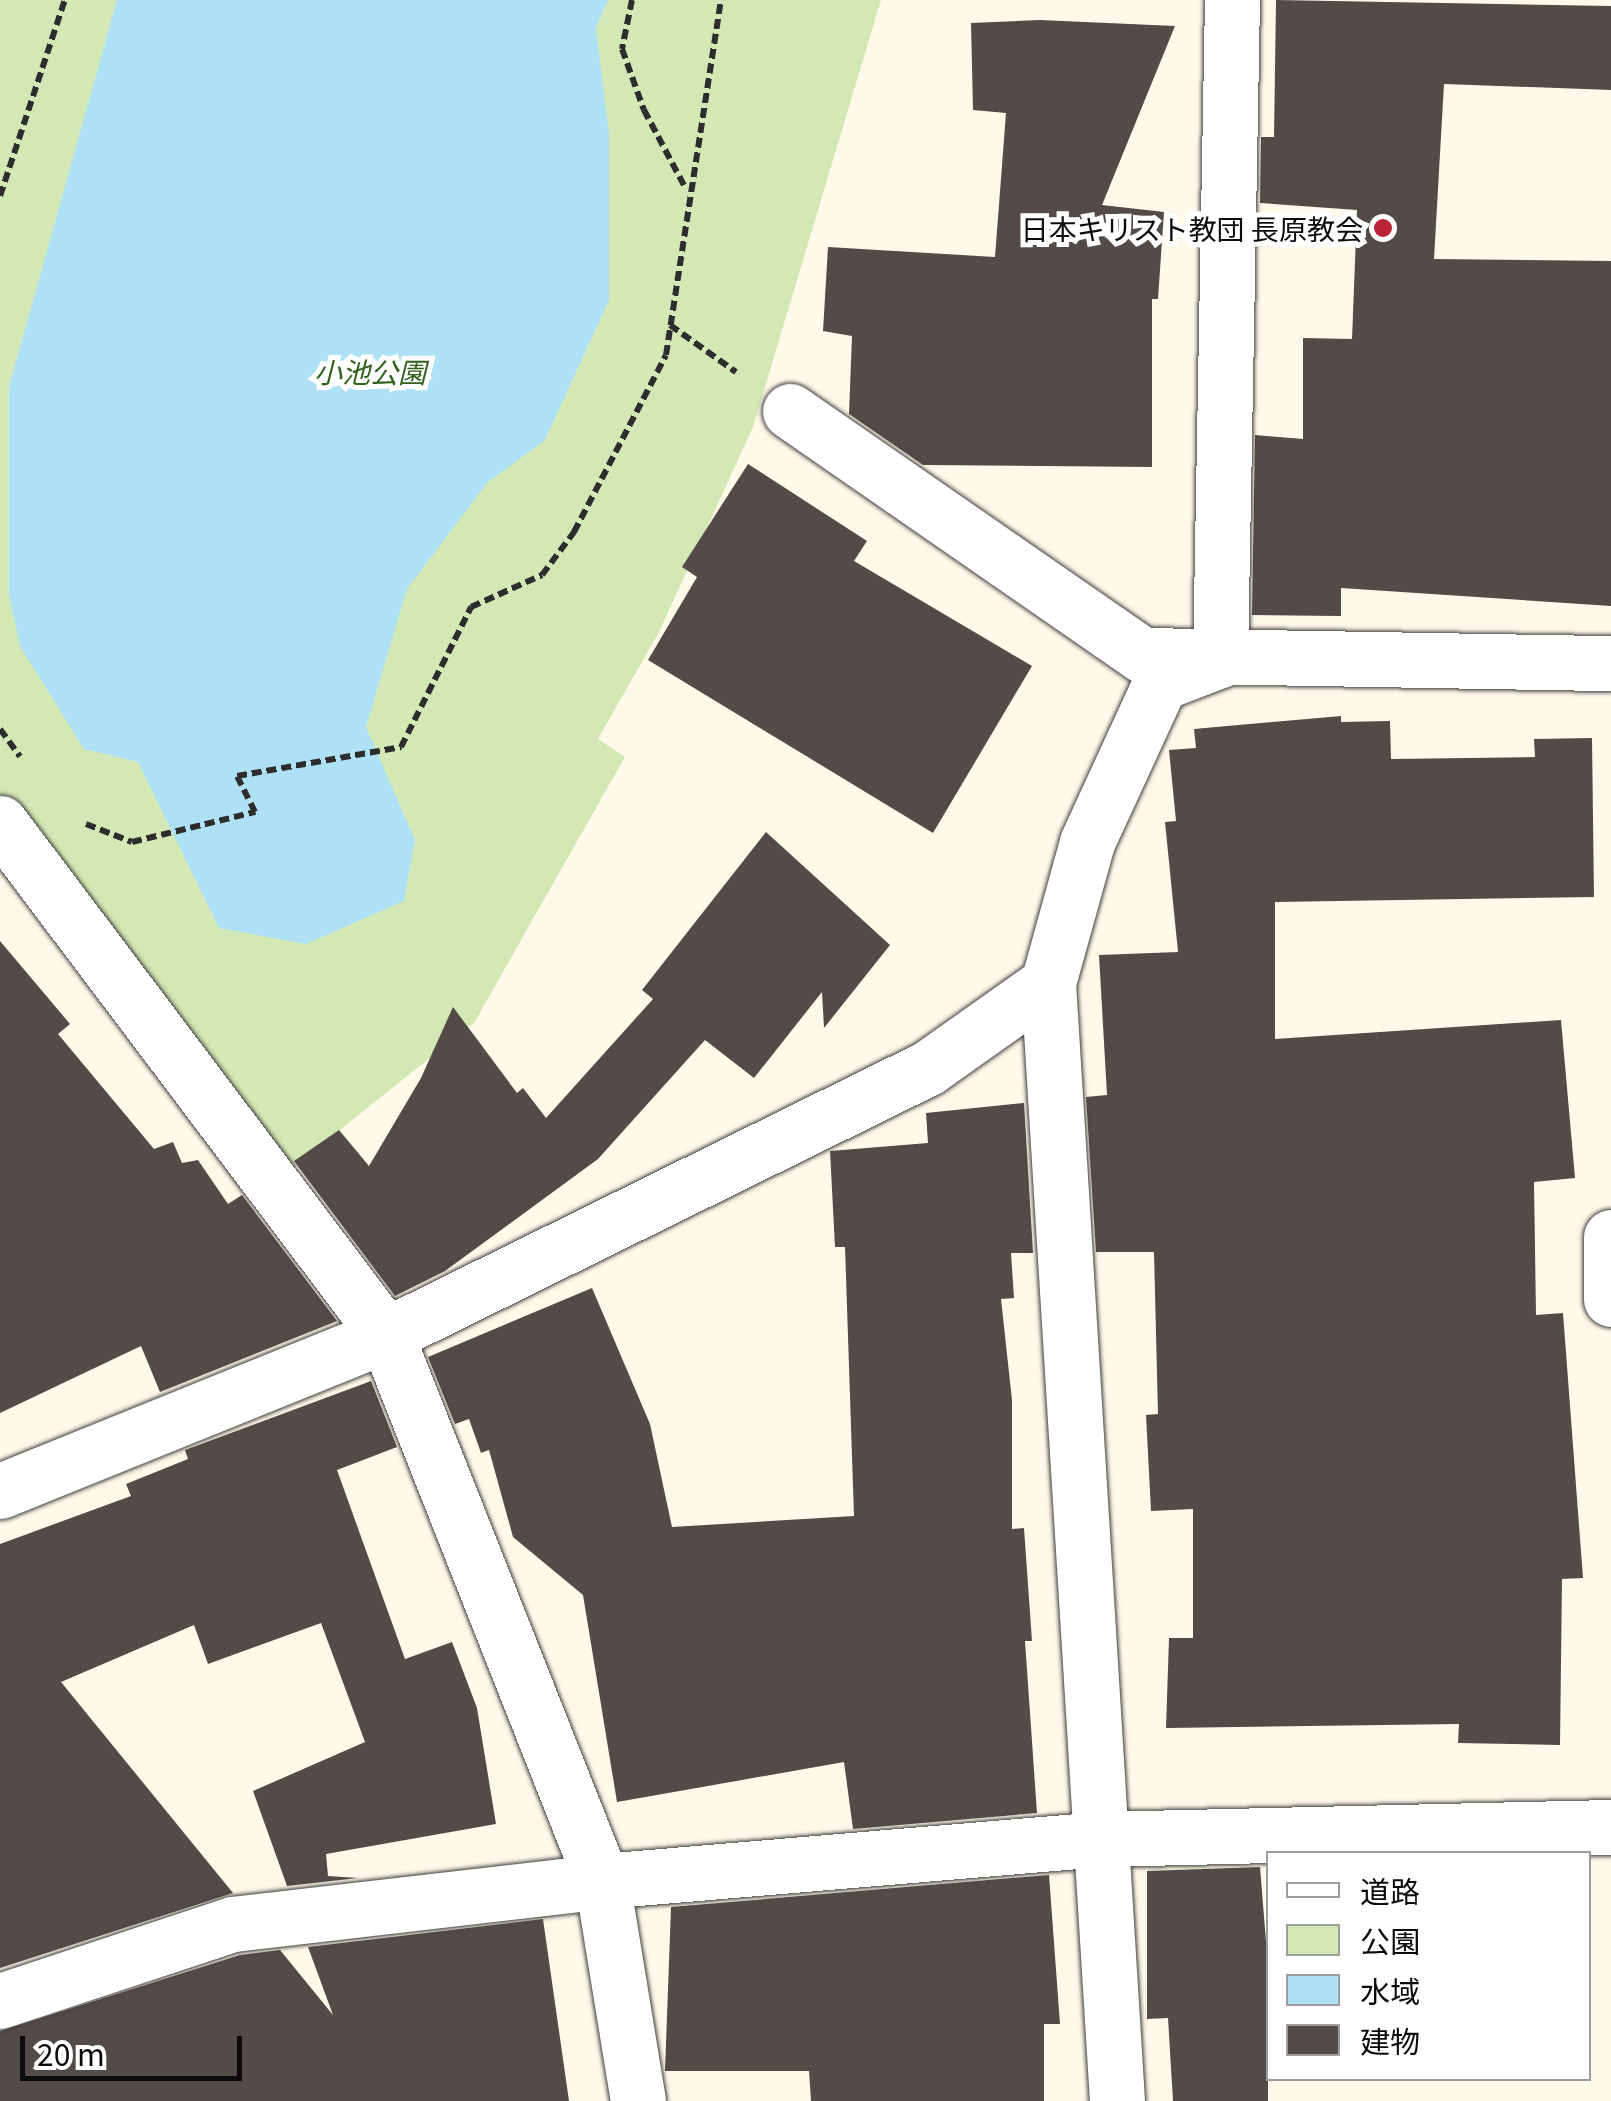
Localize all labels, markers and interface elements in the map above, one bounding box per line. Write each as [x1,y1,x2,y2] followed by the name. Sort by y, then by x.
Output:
[1021,211,1363,245] place label: 日本キリスト教団 長原教会
[1372,217,1394,239] marker: 日本キリスト教団 長原教会
[314,354,426,388] park label: 小池公園
[1266,1851,1591,2081] legend
[1360,1868,1420,1912] text: 道路
[1360,1918,1420,1962] text: 公園
[1360,1968,1420,2012] text: 水域
[25,2016,248,2078] scale bar
[1360,2018,1420,2062] text: 建物
[37,2031,105,2075] text: 20 m

